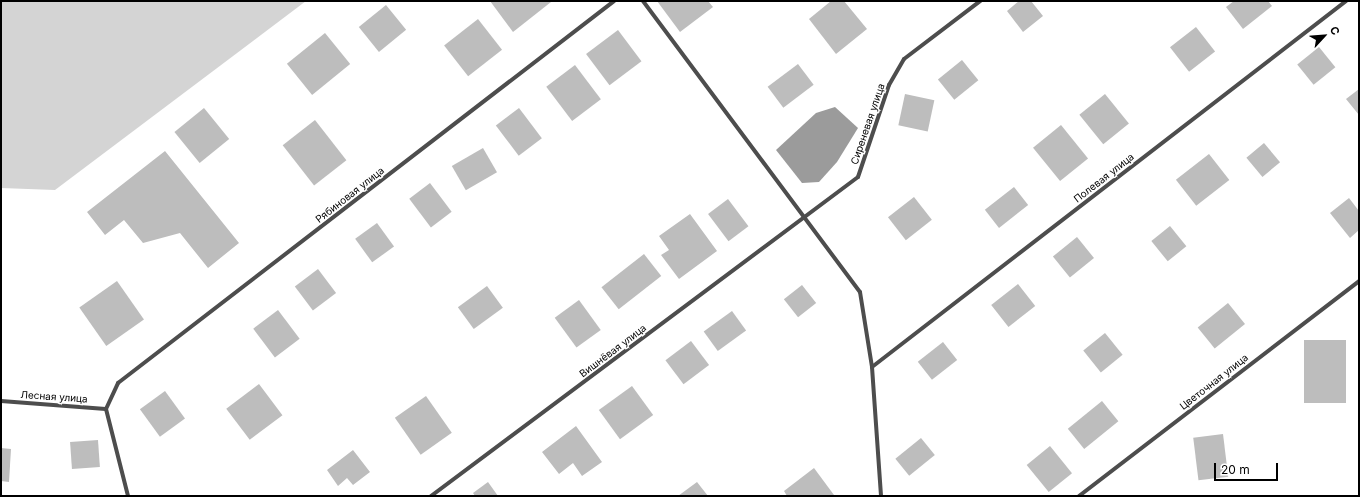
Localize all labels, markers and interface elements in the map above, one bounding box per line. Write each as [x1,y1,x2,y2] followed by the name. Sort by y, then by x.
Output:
[1304,16,1344,56] north arrow
[1327,24,1343,37] text: С
[848,82,888,166] street label: Сиреневая улица
[1072,151,1136,205] street label: Полевая улица
[313,165,387,225] street label: Рябиновая улица
[577,322,649,380] street label: Вишнёвая улица
[1177,352,1251,412] street label: Цветочная улица
[20,389,88,405] street label: Лесная улица
[1216,455,1280,481] scale bar
[1221,462,1250,477] text: 20 m

